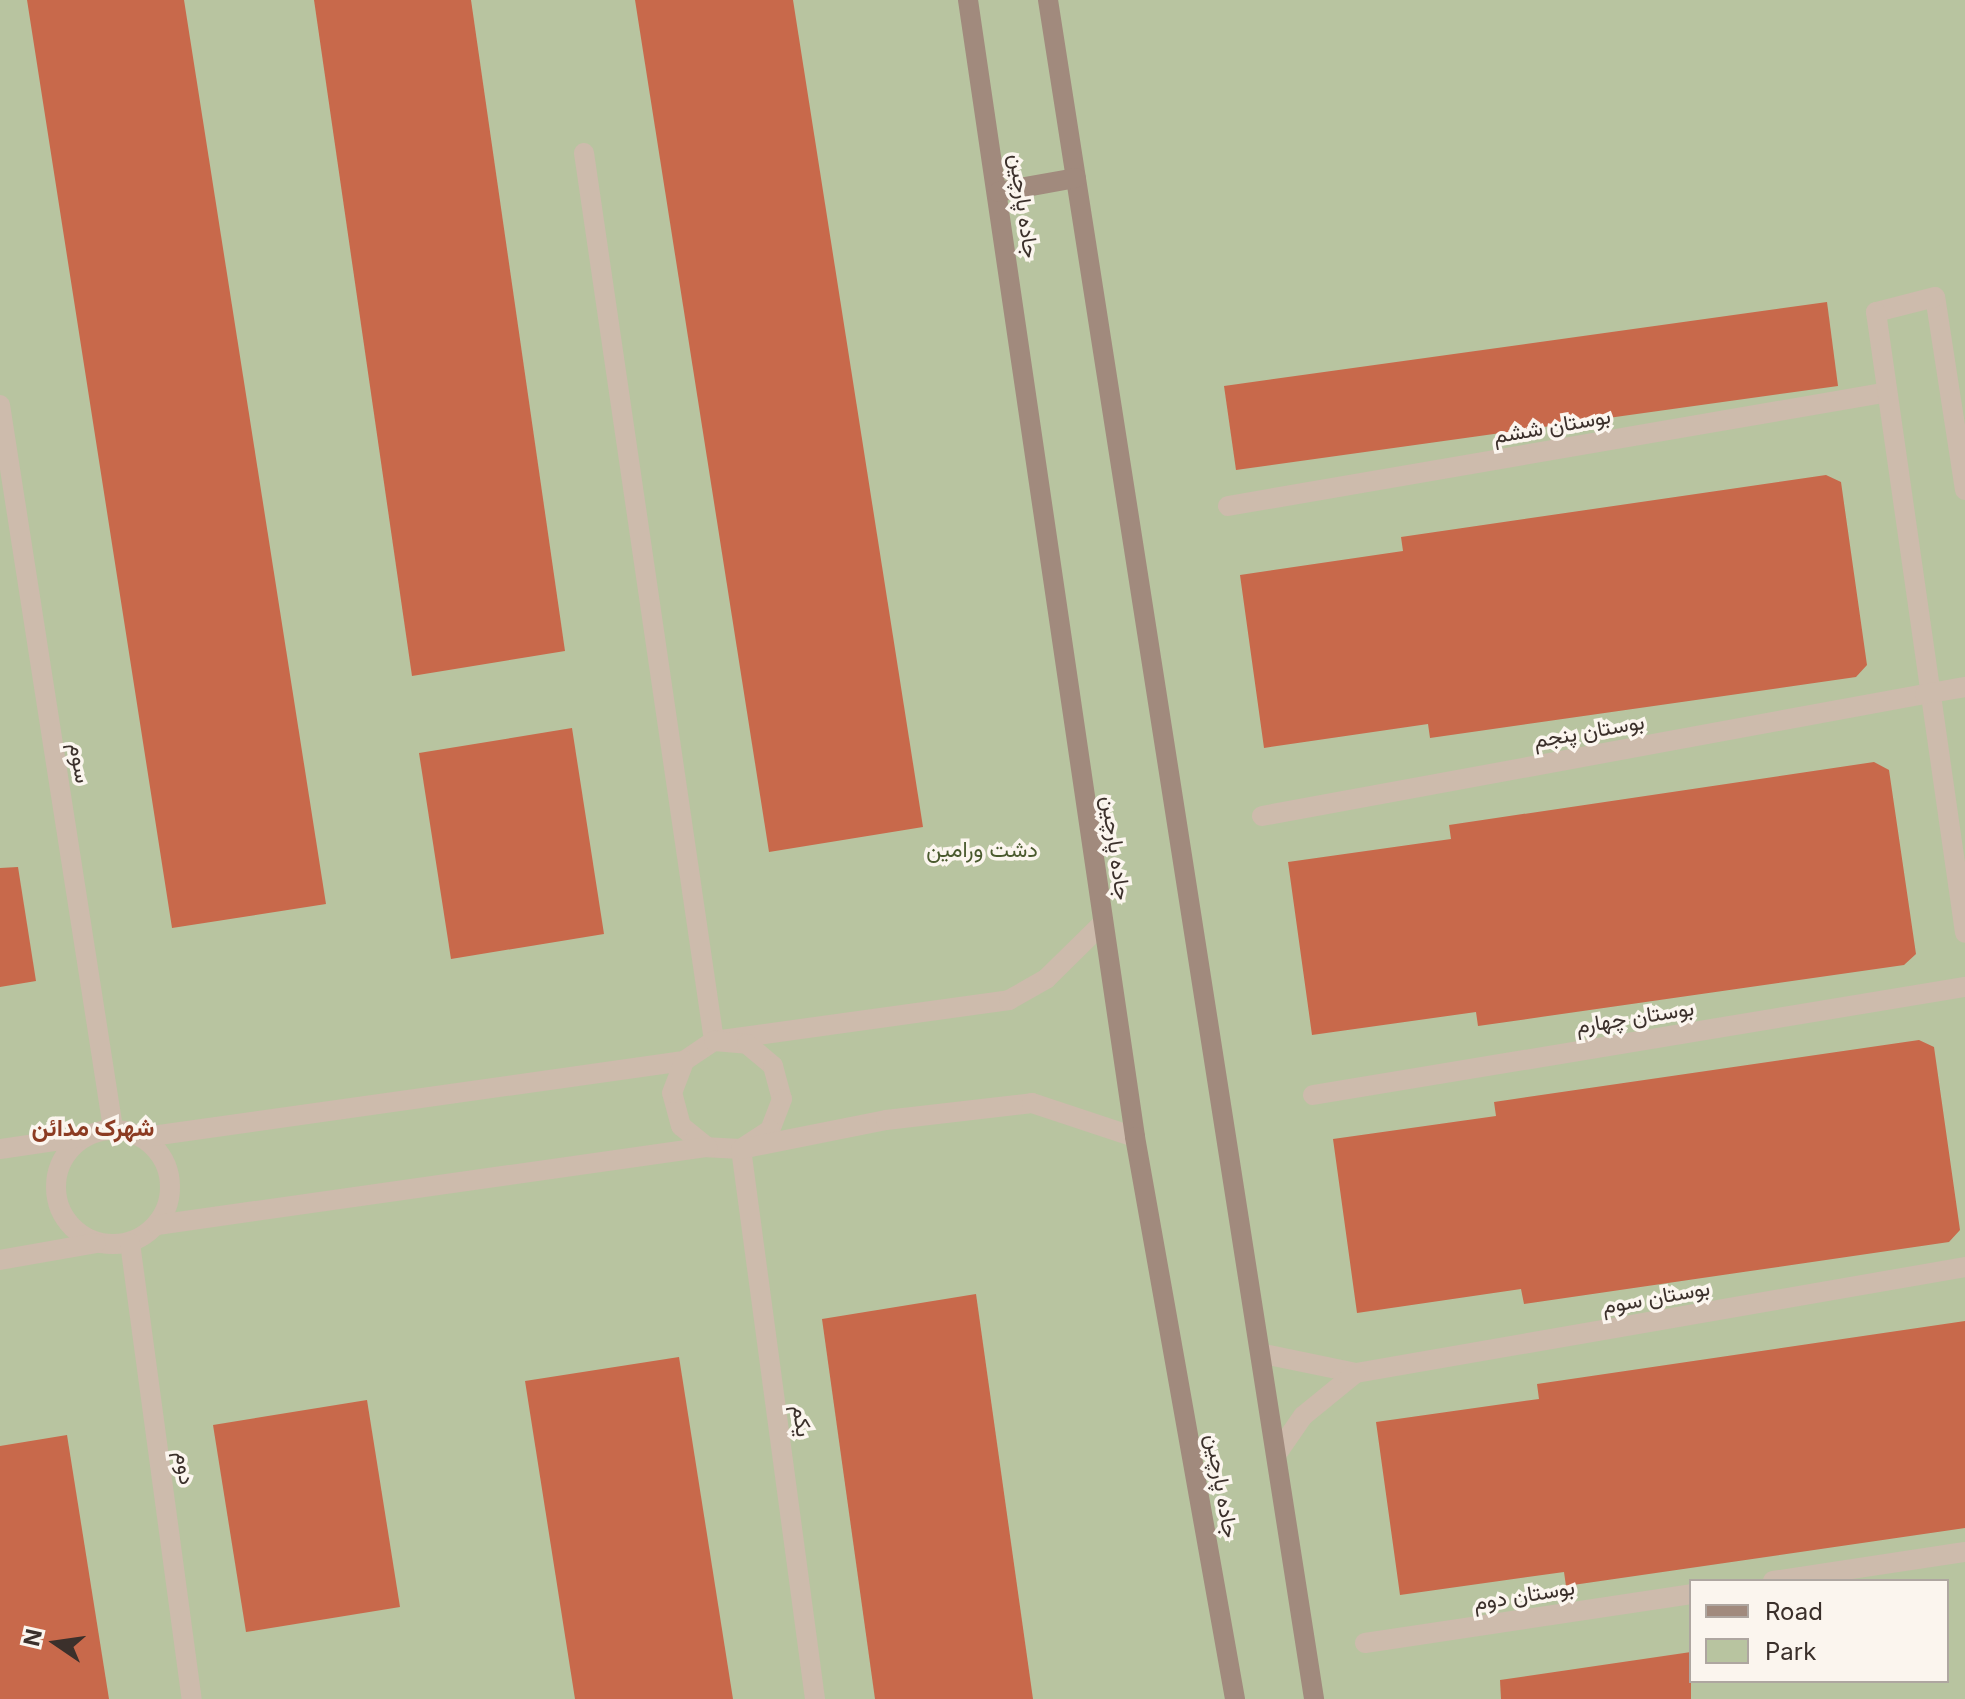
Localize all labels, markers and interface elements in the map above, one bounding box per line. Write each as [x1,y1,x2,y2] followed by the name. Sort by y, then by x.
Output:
[1004,152,1044,260] street label: جاده پارچین
[1491,403,1613,449] street label: بوستان ششم
[1532,708,1646,754] street label: بوستان پنجم
[64,741,96,785] street label: سوم
[1096,794,1136,902] street label: جاده پارچین
[926,837,1038,863] park label: دشت ورامین
[1574,995,1696,1039] street label: بوستان چهارم
[32,1114,154,1142] district label: شهرک مدائن
[1600,1275,1712,1319] street label: بوستان سوم
[787,1403,817,1439] street label: یکم
[1200,1432,1244,1540] street label: جاده پارچین
[170,1450,200,1486] street label: دوم
[1471,1574,1577,1616] street label: بوستان دوم
[1689,1579,1949,1683] legend
[1765,1597,1823,1626] text: Road
[16,1603,96,1683] north arrow
[18,1627,47,1649] text: N
[1765,1637,1816,1666] text: Park

